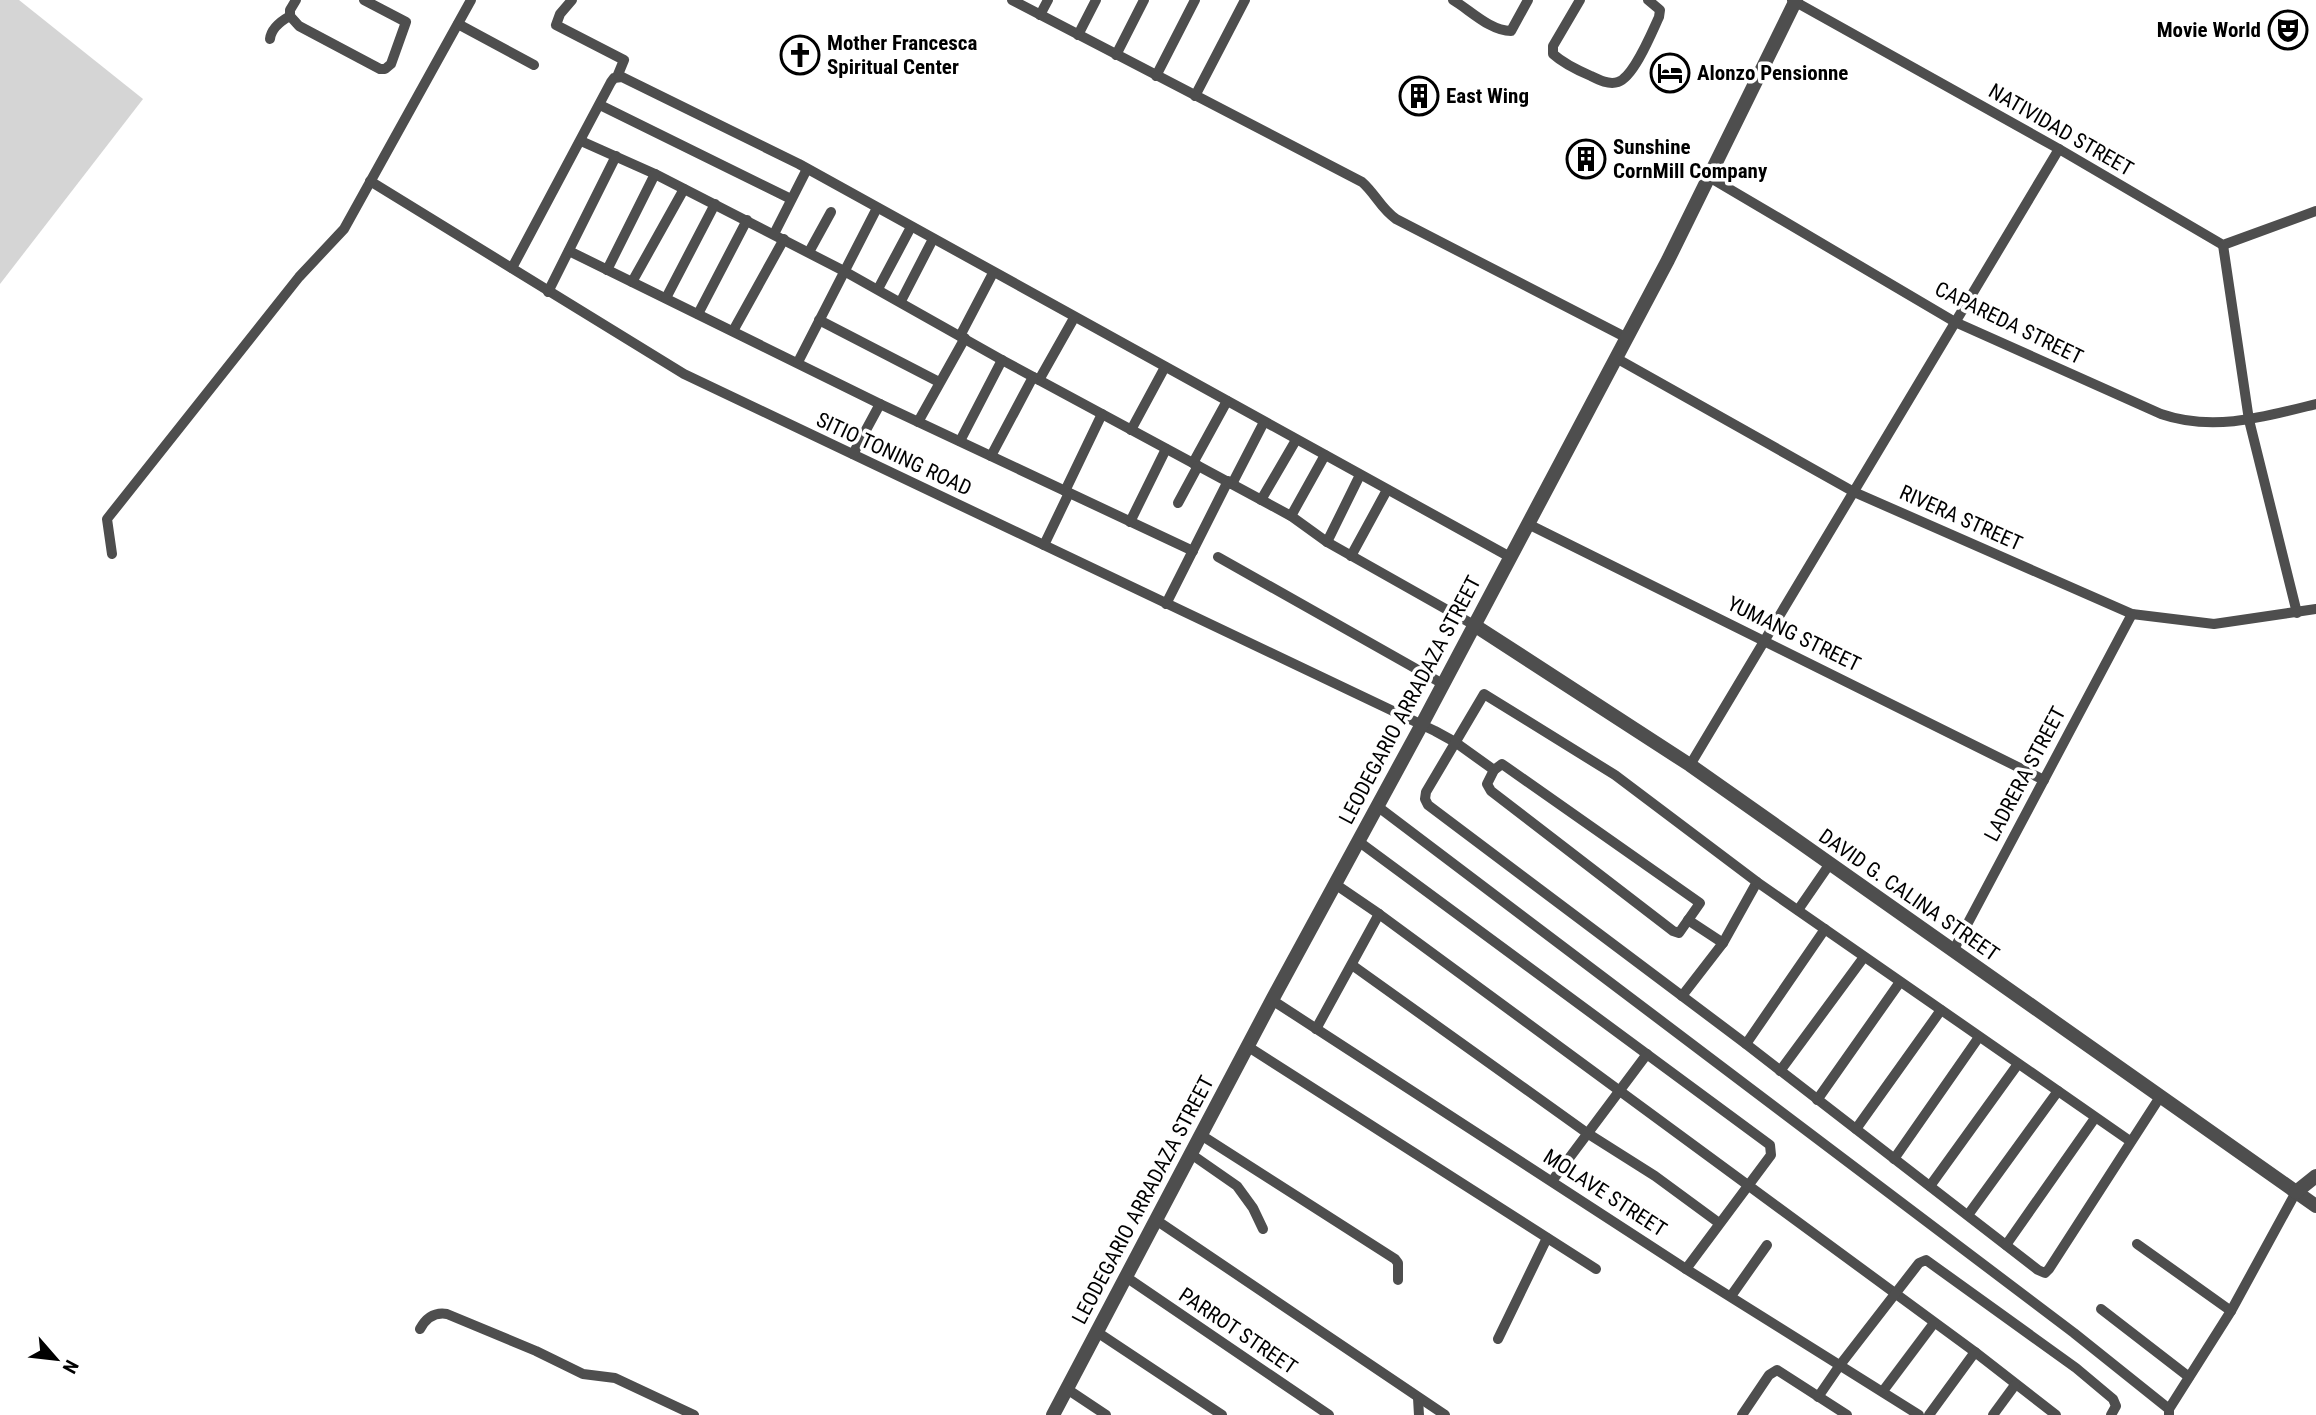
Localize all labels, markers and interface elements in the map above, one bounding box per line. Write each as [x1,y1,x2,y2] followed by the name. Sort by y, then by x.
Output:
[2267,9,2309,51] theatre icon: Movie World
[2157,18,2261,42] place label: Movie World
[827,31,977,79] place label: Mother Francesca Spiritual Center
[779,34,821,76] church icon: Mother Francesca Spiritual Center
[1649,52,1691,94] hotel icon: Alonzo Pensionne
[1697,61,1848,85] place label: Alonzo Pensionne
[1398,75,1440,117] building icon: East Wing
[1984,79,2138,181] street label: NATIVIDAD STREET
[1446,84,1529,108] place label: East Wing
[1613,135,1768,183] place label: Sunshine CornMill Company
[1565,138,1607,180] building icon: Sunshine CornMill Company
[1931,277,2087,369] street label: CAPAREDA STREET
[813,408,975,500] street label: SITIO TONING ROAD
[1896,480,2026,556] street label: RIVERA STREET
[1334,572,1486,828] street label: LEODEGARIO ARRADAZA STREET
[1723,591,1865,677] street label: YUMANG STREET
[1979,703,2071,845] street label: LADRERA STREET
[1814,824,2004,966] street label: DAVID G. CALINA STREET
[1067,1072,1219,1328] street label: LEODEGARIO ARRADAZA STREET
[1539,1144,1671,1242] street label: MOLAVE STREET
[1174,1283,1302,1379] street label: PARROT STREET
[21,1324,91,1394] north arrow
[58,1356,83,1377] text: N

